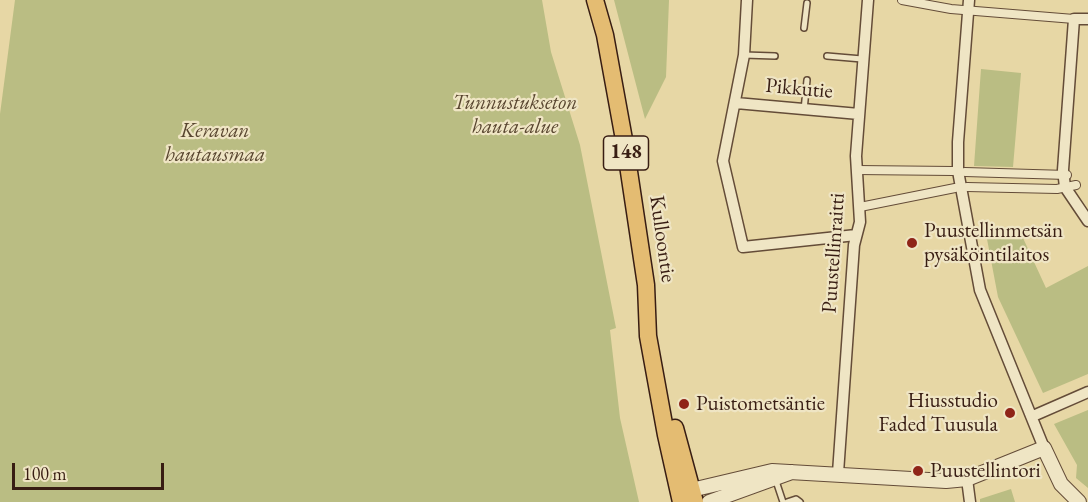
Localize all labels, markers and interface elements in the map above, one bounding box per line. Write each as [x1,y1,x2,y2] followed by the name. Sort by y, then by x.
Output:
[764,74,834,104] street label: Pikkutie
[453,90,577,140] park label: Tunnustukseton hauta-alue
[165,118,265,168] park label: Keravan hautausmaa
[604,136,648,170] road number: 148
[817,192,851,314] street label: Puustellinraitti
[643,194,681,284] street label: Kulloontie
[924,218,1063,268] place label: Puustellinmetsän pysäköintilaitos
[905,236,919,250] marker: Puustellinmetsän pysäköintilaitos
[879,388,998,438] place label: Hiusstudio Faded Tuusula
[696,391,825,417] place label: Puistometsäntie
[677,397,691,411] marker: Puistometsäntie
[1003,406,1017,420] marker: Hiusstudio Faded Tuusula
[15,451,166,489] scale bar
[930,458,1041,484] place label: Puustellintori
[23,462,67,485] text: 100 m
[911,464,925,478] marker: Puustellintori

